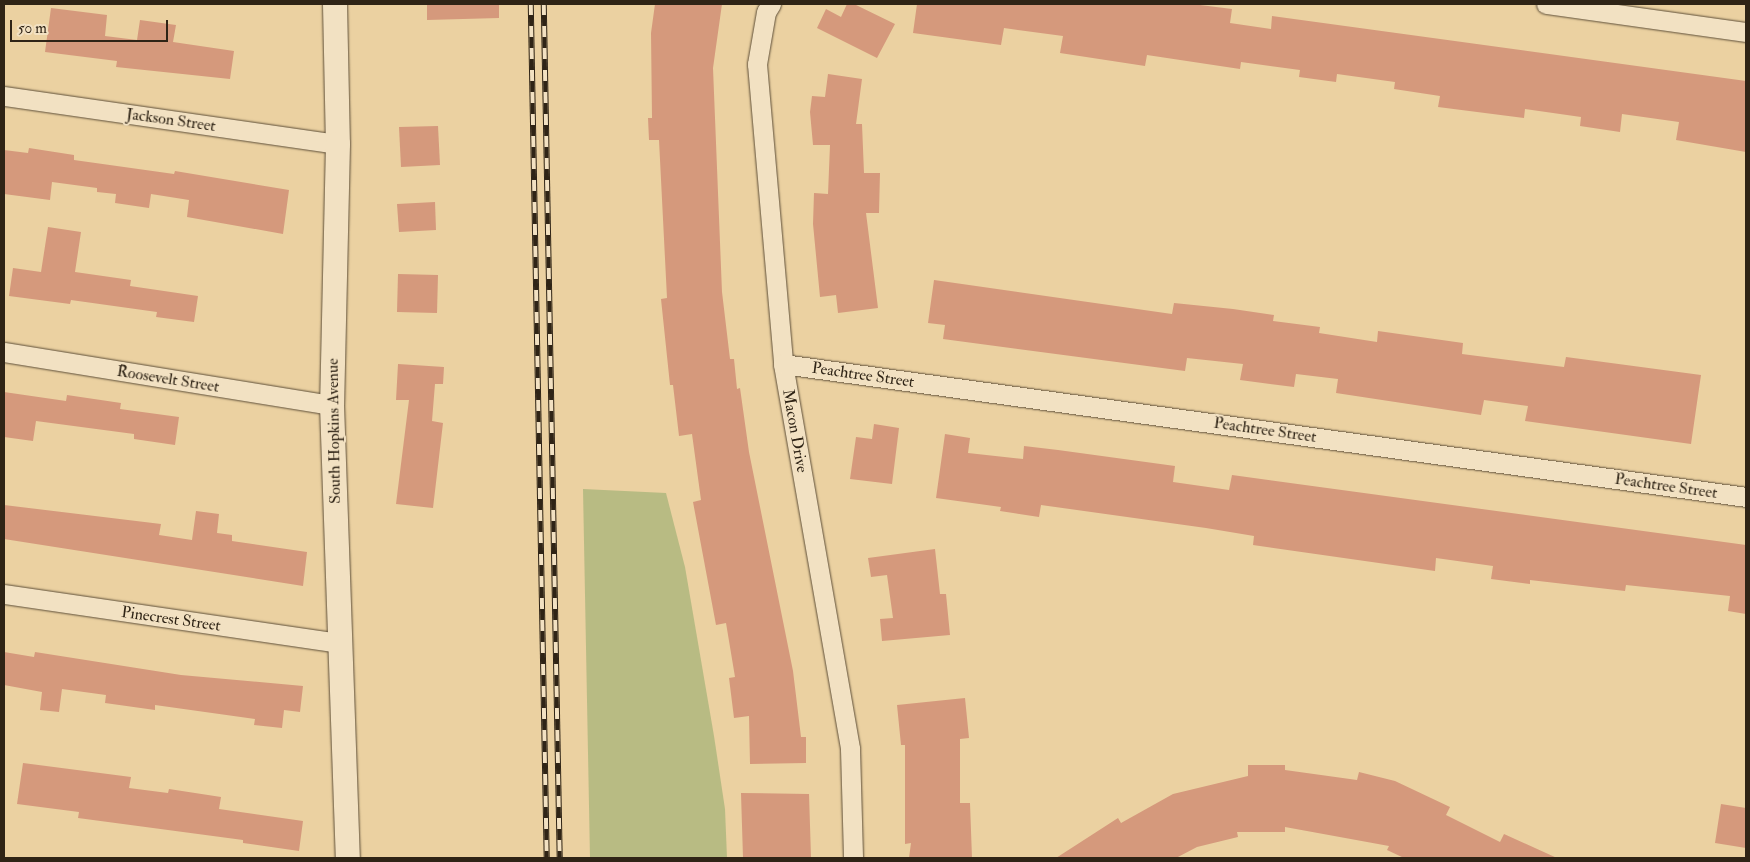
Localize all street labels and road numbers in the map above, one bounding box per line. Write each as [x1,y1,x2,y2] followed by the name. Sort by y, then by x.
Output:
[125,104,217,136] street label: Jackson Street
[323,358,345,504] street label: South Hopkins Avenue
[810,358,916,392] street label: Peachtree Street
[115,361,221,397] street label: Roosevelt Street
[778,388,812,474] street label: Macon Drive
[1212,413,1318,447] street label: Peachtree Street
[1613,469,1719,503] street label: Peachtree Street
[120,603,222,635] street label: Pinecrest Street

